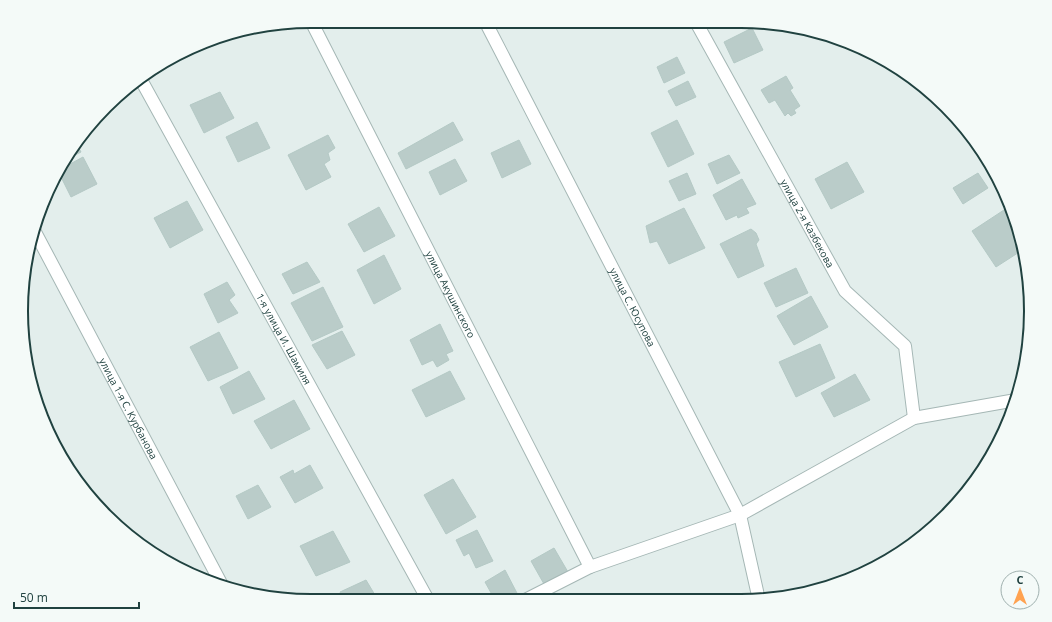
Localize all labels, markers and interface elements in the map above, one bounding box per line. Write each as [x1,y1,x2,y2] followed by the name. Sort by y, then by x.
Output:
[777,176,838,270] street label: улица 2-я Казбекова
[423,248,479,340] street label: улица Акушинского
[607,265,659,349] street label: улица С. Юсупова
[253,291,315,387] street label: 1-я улица И. Шамиля
[96,355,161,462] street label: улица 1-я С. Курбанова
[1000,570,1040,610] north arrow
[1016,572,1024,587] text: С
[14,584,139,610] scale bar
[20,589,48,606] text: 50 m

